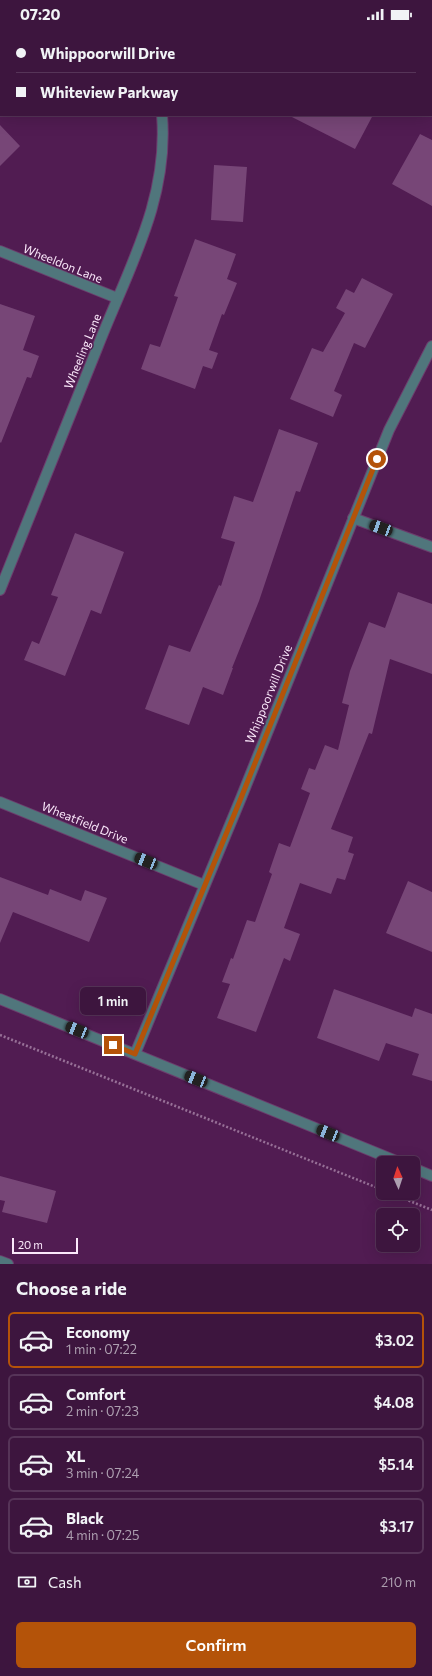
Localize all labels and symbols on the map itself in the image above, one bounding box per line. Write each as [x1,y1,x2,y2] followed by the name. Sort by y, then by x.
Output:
[21,241,105,285] street label: Wheeldon Lane
[61,311,103,391] street label: Wheeling Lane
[368,450,386,468] route start
[368,518,394,538] car
[242,642,294,746] street label: Whippoorwill Drive
[40,798,130,846] street label: Wheatfield Drive
[133,851,159,871] car
[80,987,146,1015] callout: 1 min
[64,1020,90,1040] car
[104,1036,122,1054] route end
[183,1069,209,1089] car
[315,1123,341,1143] car
[376,1156,420,1200] north arrow
[12,1236,78,1255] scale bar

